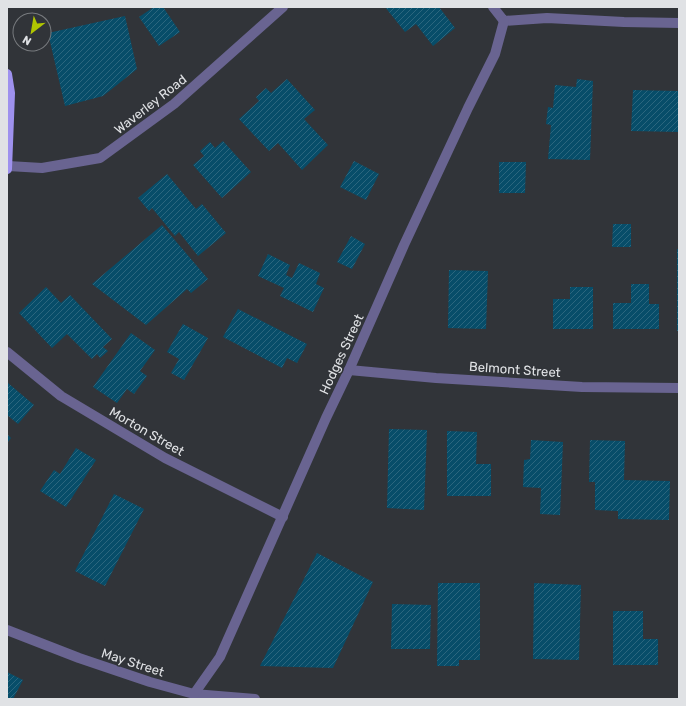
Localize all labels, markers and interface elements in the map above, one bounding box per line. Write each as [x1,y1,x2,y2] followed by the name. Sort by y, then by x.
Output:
[12,12,52,52] north arrow
[20,32,34,48] text: N
[111,72,189,137] street label: Waverley Road
[316,312,368,397] street label: Hodges Street
[469,359,561,380] street label: Belmont Street
[107,404,187,459] street label: Morton Street
[100,645,166,680] street label: May Street

